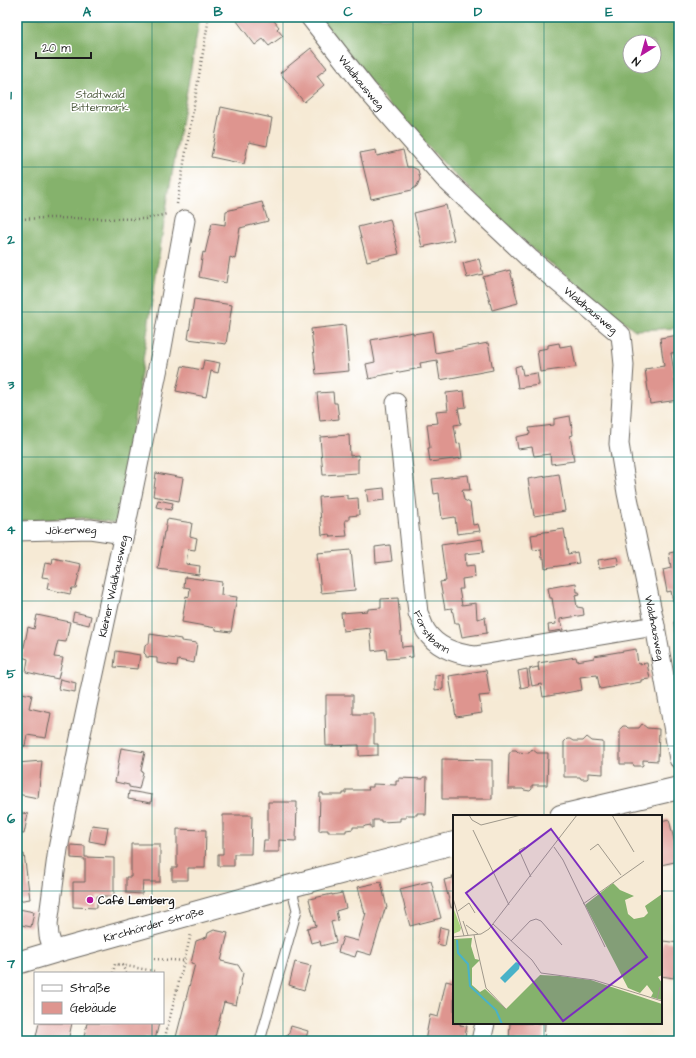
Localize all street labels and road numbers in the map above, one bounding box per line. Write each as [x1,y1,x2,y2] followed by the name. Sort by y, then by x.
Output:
[335,52,388,114] street label: Waldhausweg
[560,283,621,338] street label: Waldhausweg
[45,522,98,539] street label: Jökerweg
[95,533,133,639] street label: Kleiner Waldhausweg
[641,594,668,662] street label: Waldhausweg
[410,608,453,657] street label: Forstbann
[102,904,206,946] street label: Kirchhörder Straße

